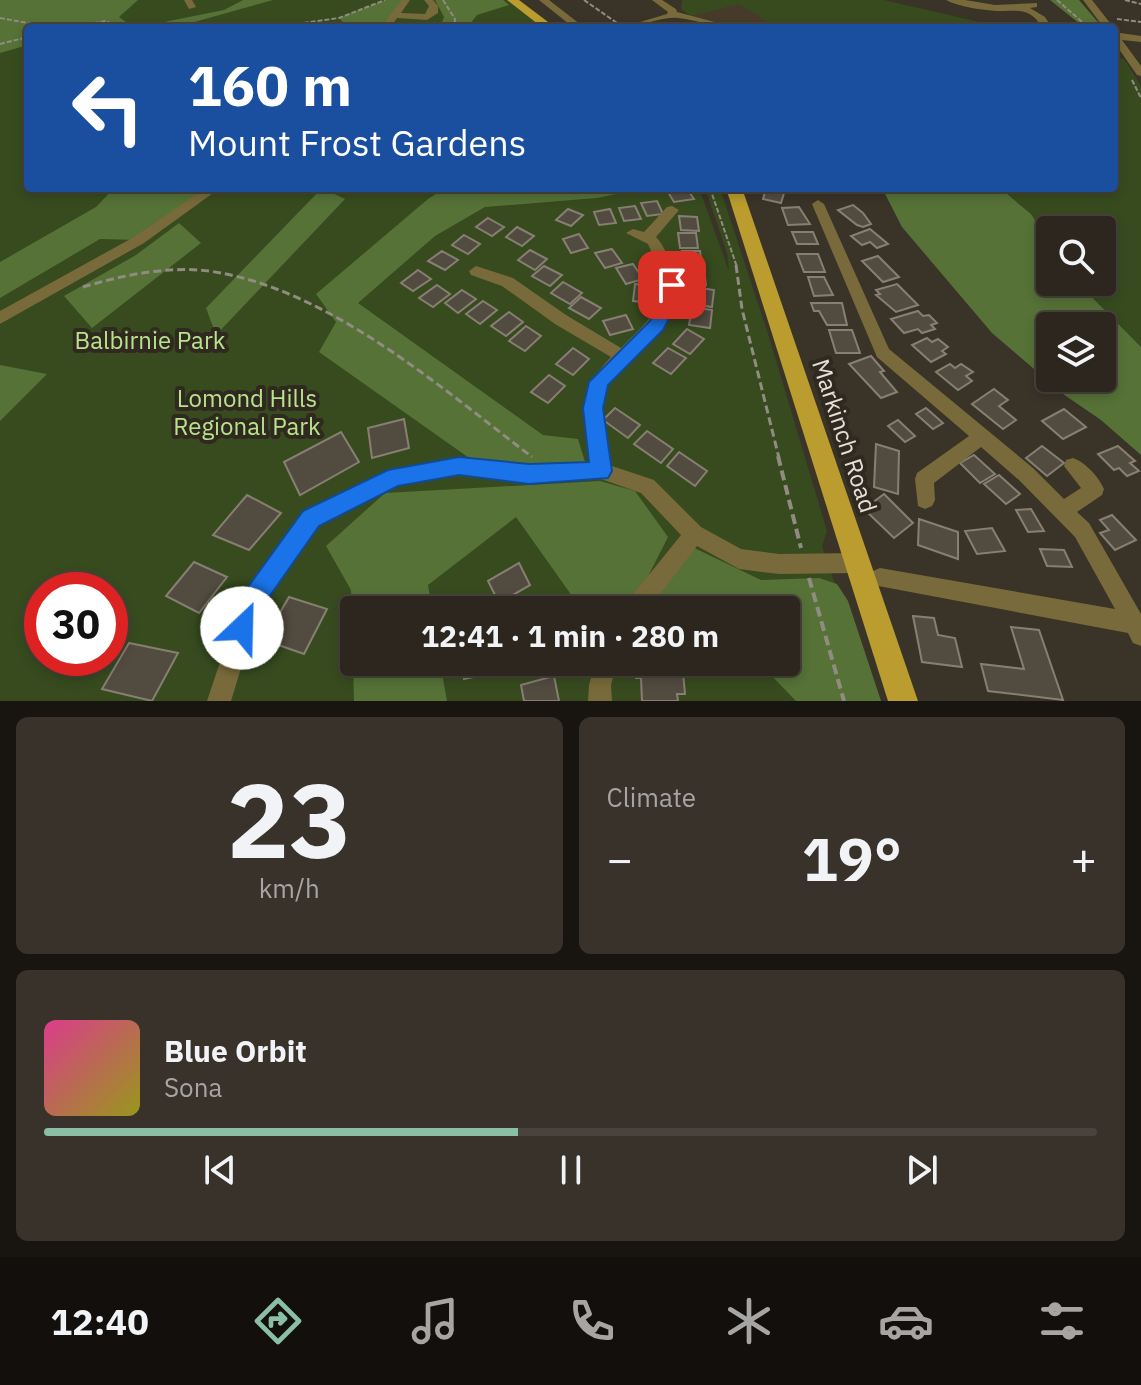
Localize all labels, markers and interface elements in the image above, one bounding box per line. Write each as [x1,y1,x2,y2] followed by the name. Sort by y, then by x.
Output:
[188,49,352,121] text: 160 m
[56,56,160,160] icon: left
[188,119,526,166] text: Mount Frost Gardens
[1036,216,1116,392] map controls
[1036,216,1116,296] button: search
[638,251,706,319] pin
[650,263,694,307] icon: arrive
[1036,312,1116,392] button: layers
[75,324,226,356] park label: Balbirnie Park
[805,355,885,517] street label: Markinch Road
[173,382,321,442] park label: Lomond Hills Regional Park
[24,572,128,676] speed limit sign: 30
[200,586,284,670] position arrow
[421,616,719,655] text: 12:41 · 1 min · 280 m
[227,751,352,887] text: 23
[607,780,696,814] text: Climate
[802,819,902,898] text: 19°
[607,830,633,887] text: −
[1071,830,1097,887] text: +
[259,871,320,905] text: km/h
[164,1031,307,1070] text: Blue Orbit
[164,1070,222,1104] text: Sona
[198,1148,242,1192] icon: previous
[549,1148,593,1192] icon: pause
[900,1148,944,1192] icon: next
[250,1293,306,1349] icon: directions
[407,1293,463,1349] icon: music
[564,1293,620,1349] icon: phone
[721,1293,777,1349] icon: climate
[878,1293,934,1349] icon: car
[1034,1293,1090,1349] icon: filters
[50,1298,149,1345] text: 12:40

